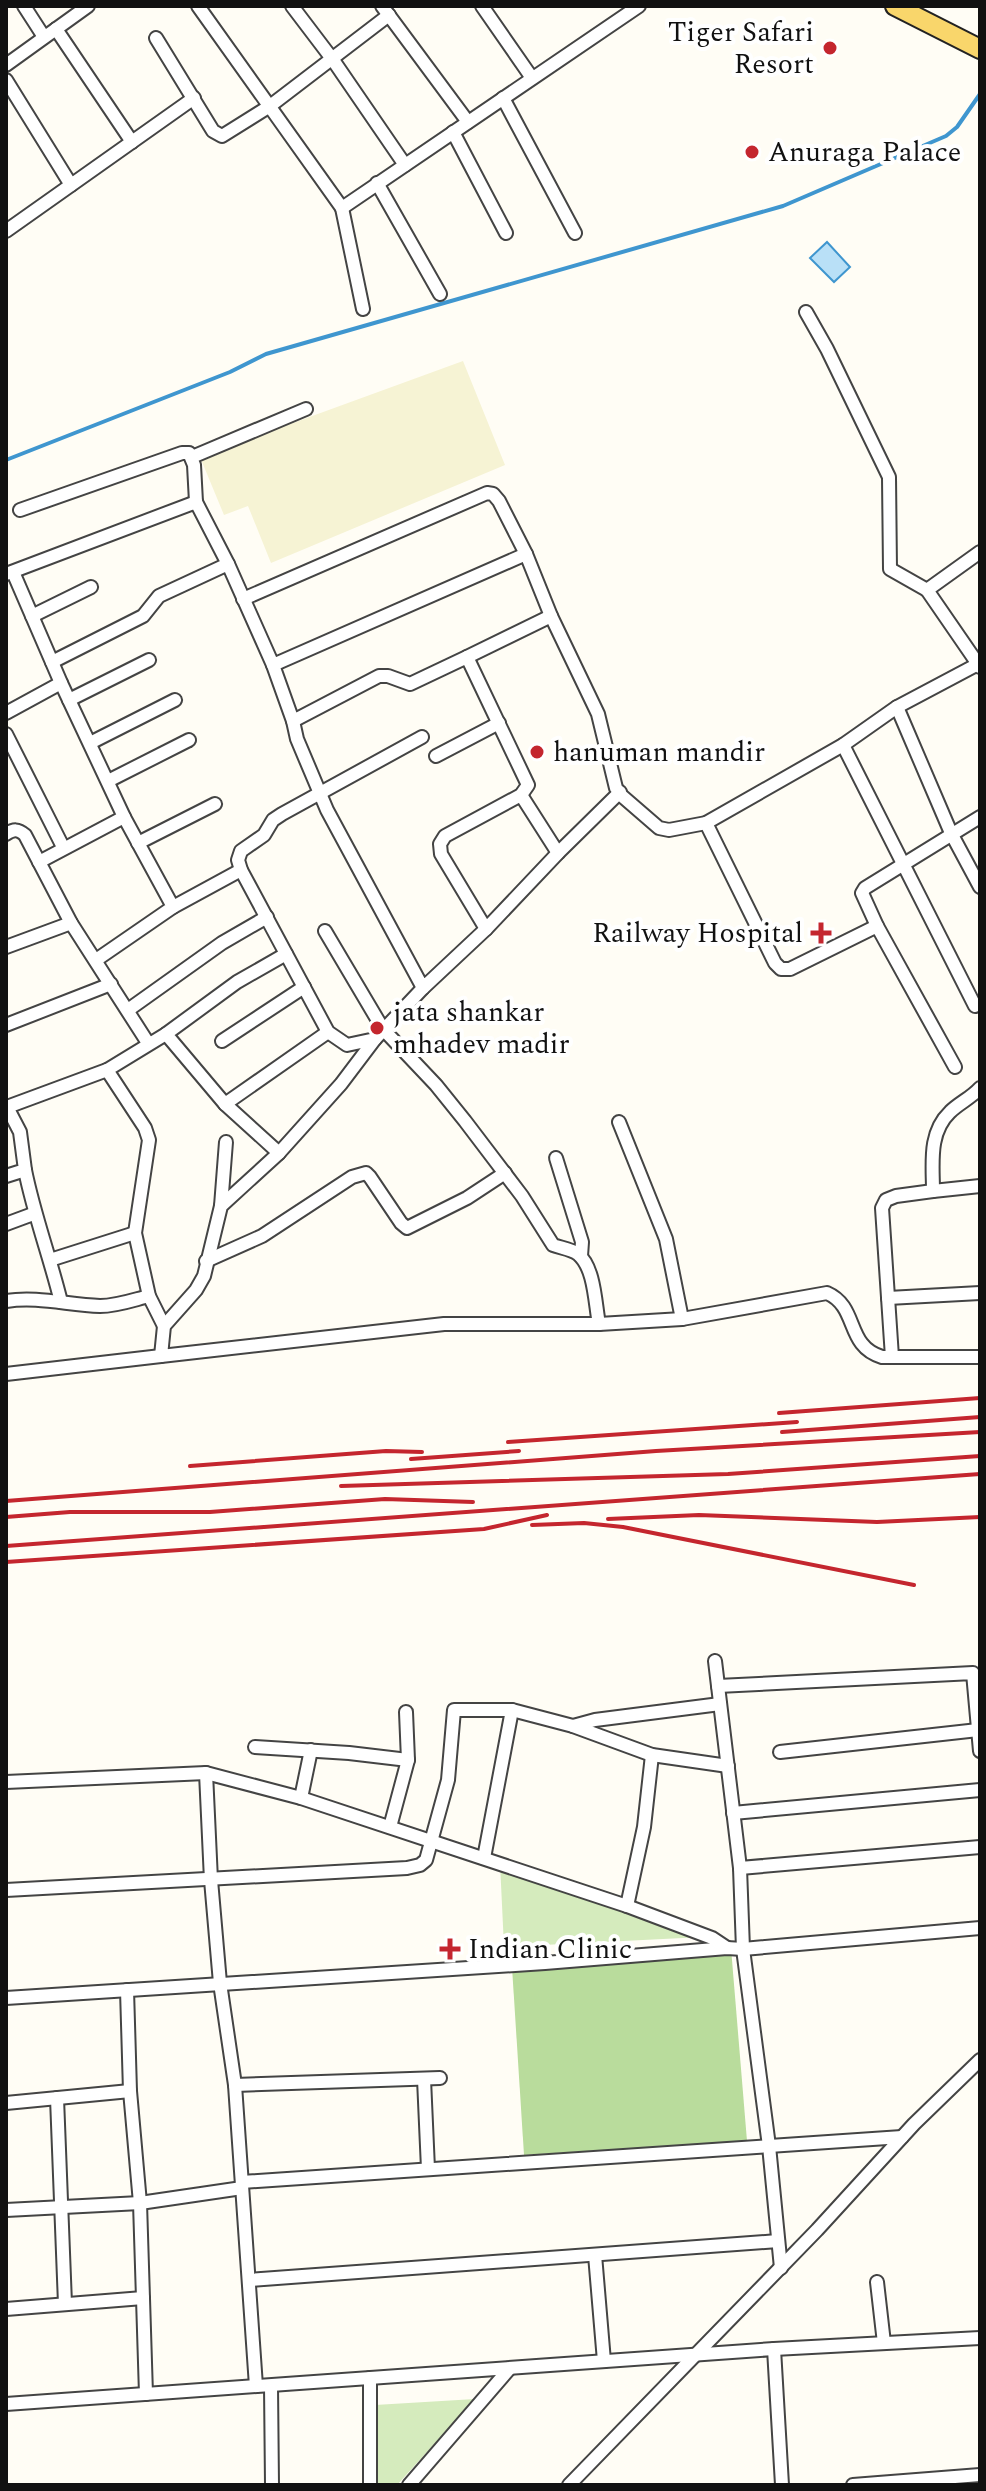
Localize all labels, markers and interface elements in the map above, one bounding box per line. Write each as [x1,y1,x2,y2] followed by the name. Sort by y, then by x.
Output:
[668,11,814,86] place label: Tiger Safari Resort
[821,39,839,57] marker: Tiger Safari Resort
[768,131,961,174] place label: Anuraga Palace
[743,143,761,161] marker: Anuraga Palace
[553,731,765,774] place label: hanuman mandir
[528,743,546,761] marker: hanuman mandir
[592,912,803,955] place label: Railway Hospital
[810,922,832,944] marker: Railway Hospital
[393,991,570,1066] place label: jata shankar mhadev madir
[368,1019,386,1037] marker: jata shankar mhadev madir
[468,1928,632,1971] place label: Indian Clinic
[439,1938,461,1960] marker: Indian Clinic

